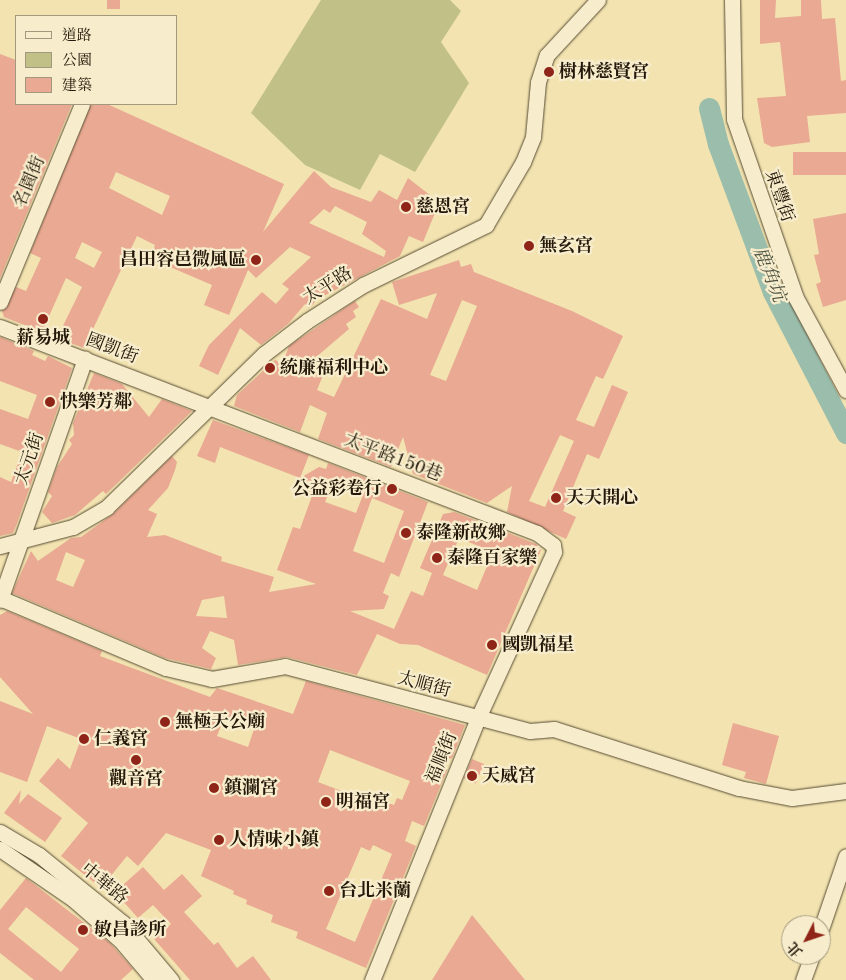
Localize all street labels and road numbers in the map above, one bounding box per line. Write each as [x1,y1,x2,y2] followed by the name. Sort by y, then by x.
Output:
[10,153,50,211] street label: 名園街
[760,167,798,225] street label: 東豐街
[299,263,357,309] street label: 太平路
[83,329,141,369] street label: 國凱街
[341,429,445,487] street label: 太平路150巷
[11,430,49,488] street label: 太元街
[395,668,453,702] street label: 太順街
[422,729,462,787] street label: 福順街
[76,859,132,909] street label: 中華路

